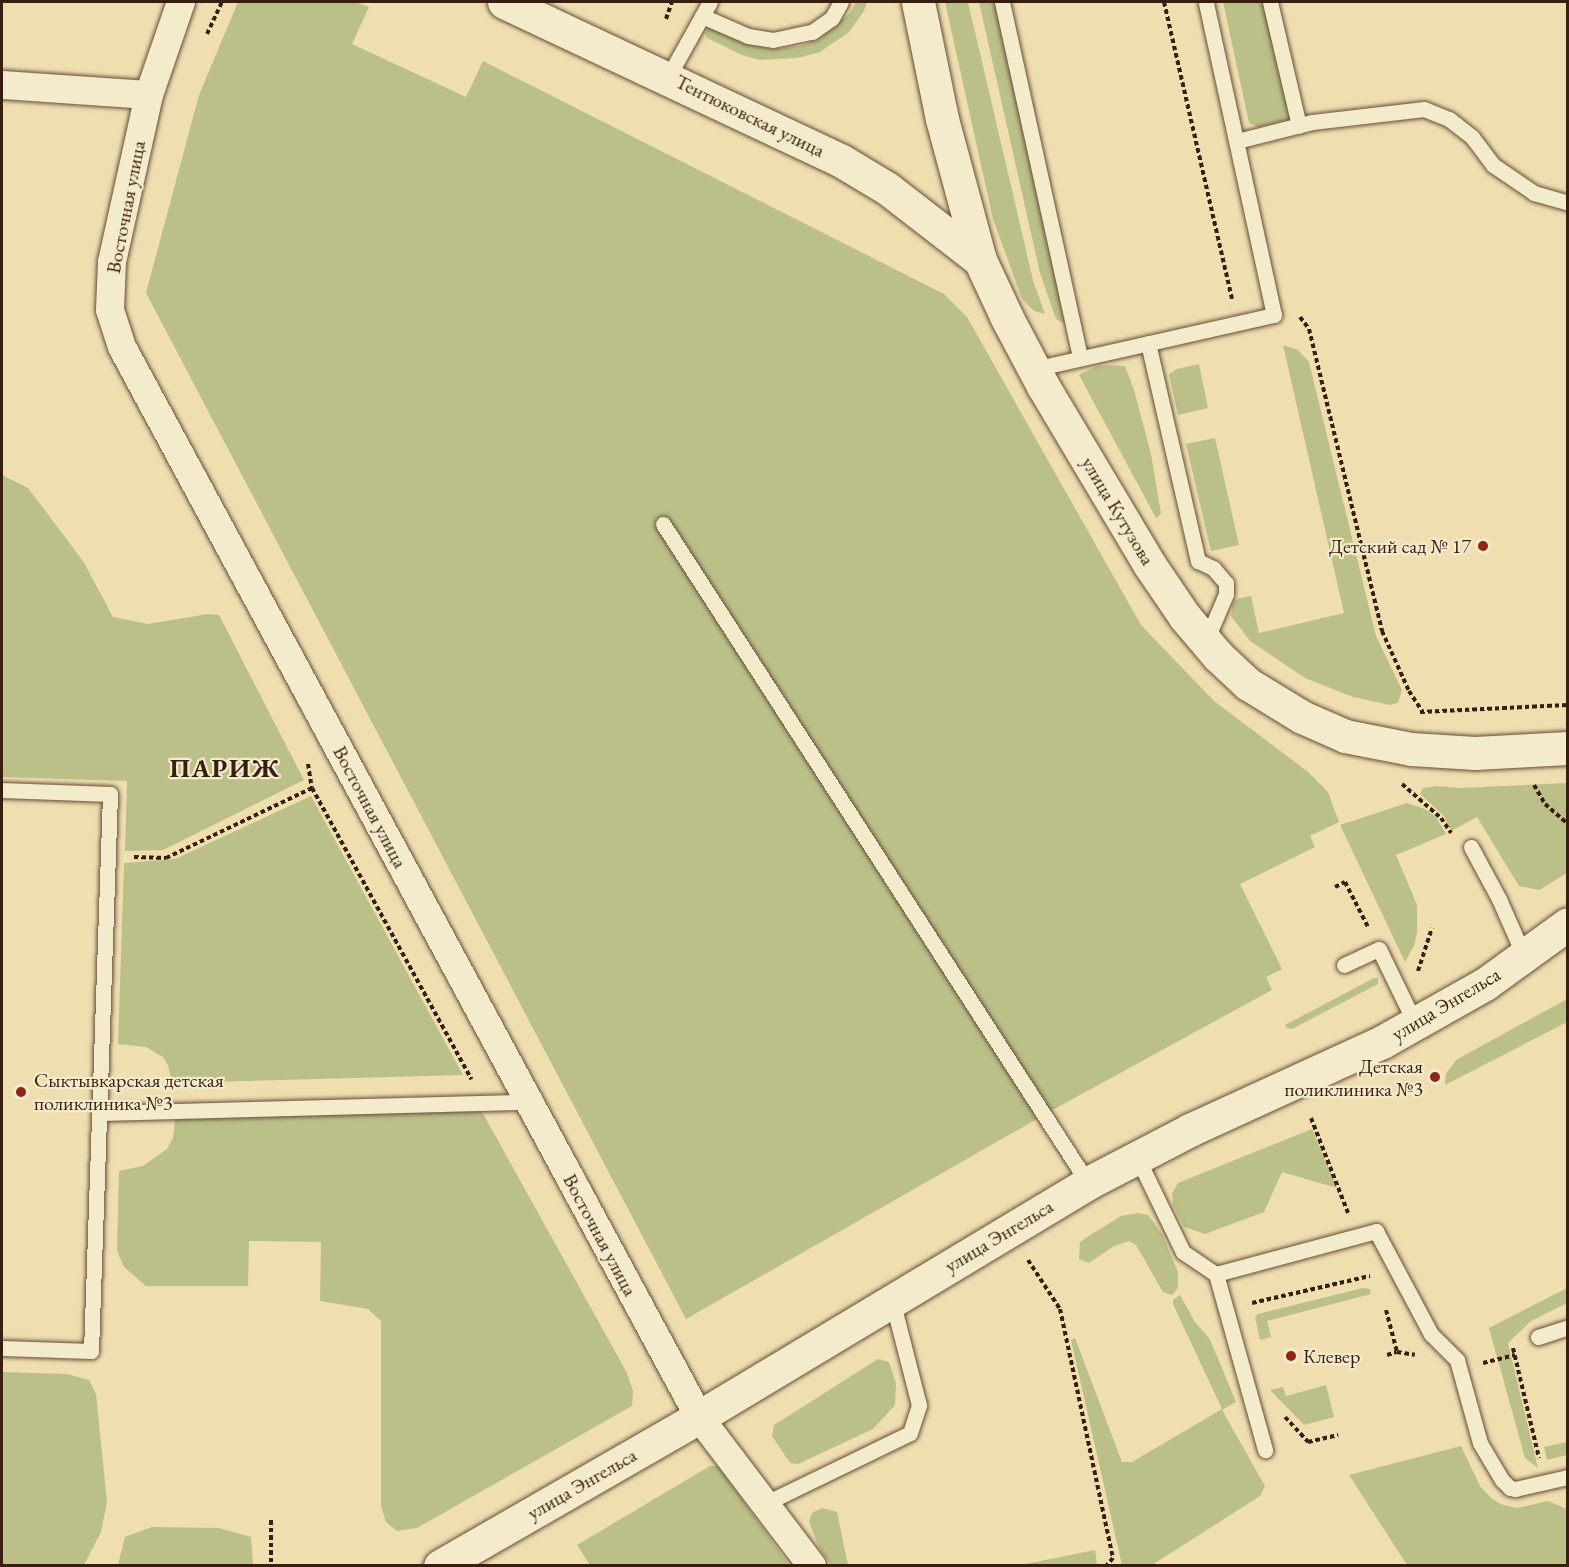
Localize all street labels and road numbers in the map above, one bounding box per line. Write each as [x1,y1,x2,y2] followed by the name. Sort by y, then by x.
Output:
[671,69,829,163] street label: Тентюковская улица
[101,139,151,275] street label: Восточная улица
[1076,452,1160,570] street label: улица Кутузова
[328,742,412,872] street label: Восточная улица
[1387,962,1505,1046] street label: улица Энгельса
[558,1170,642,1300] street label: Восточная улица
[940,1194,1058,1278] street label: улица Энгельса
[523,1443,641,1525] street label: улица Энгельса

